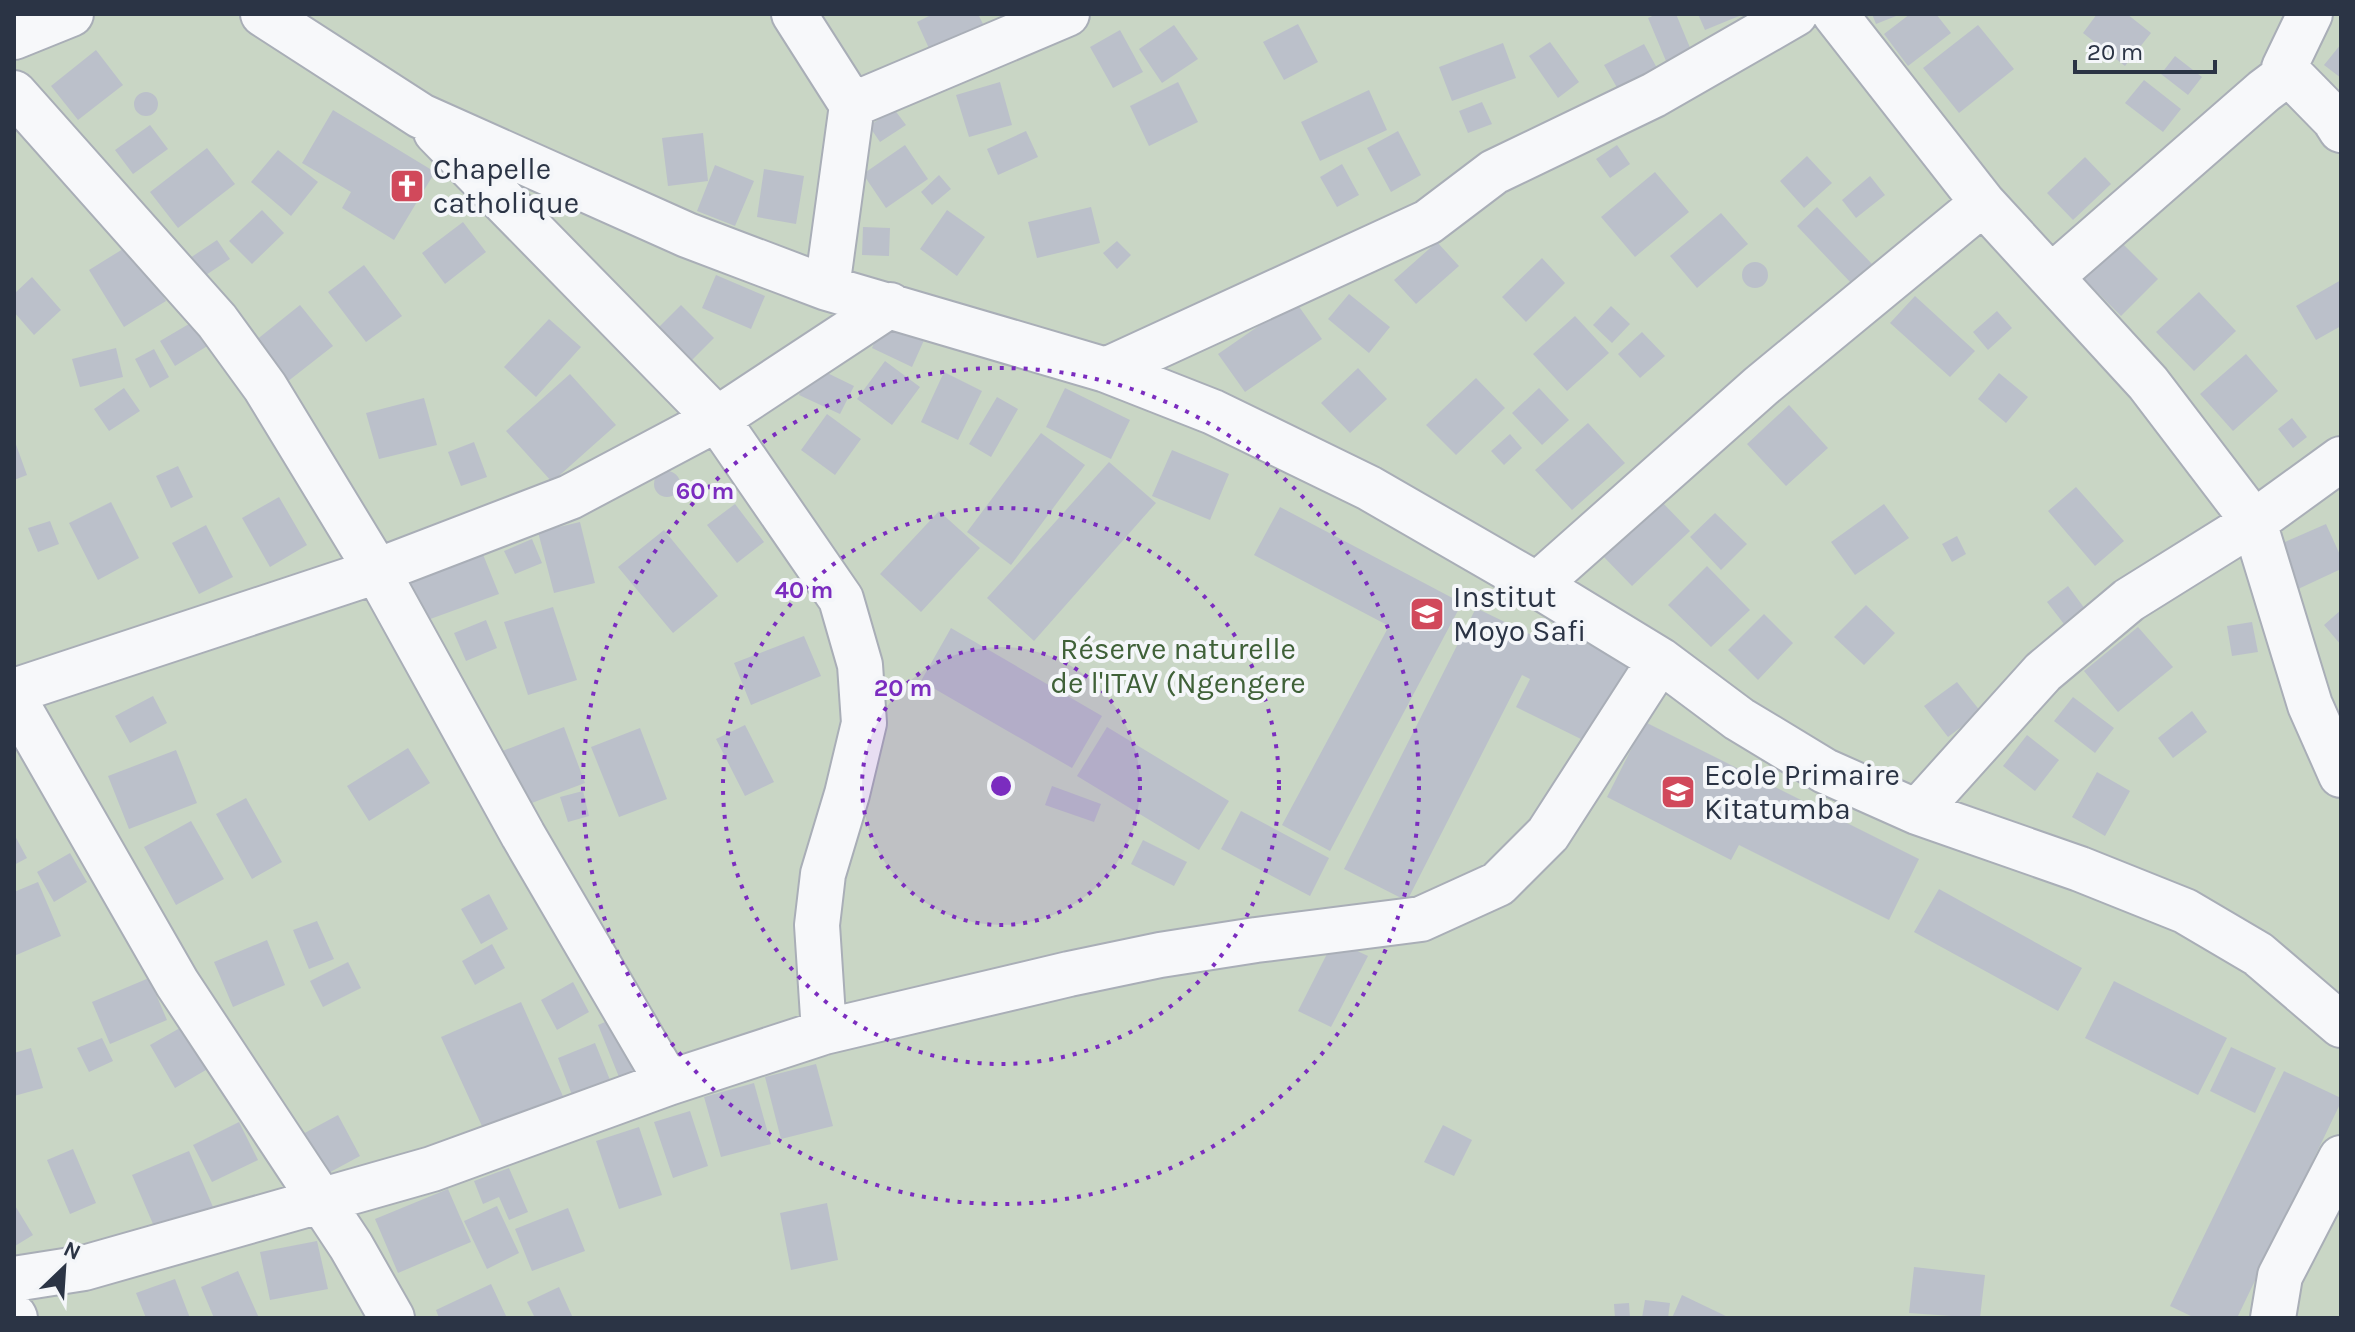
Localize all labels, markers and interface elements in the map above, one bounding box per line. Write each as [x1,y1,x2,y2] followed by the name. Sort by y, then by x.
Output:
[2075,24,2215,74] scale bar
[2087,38,2143,66] text: 20 m
[433,151,579,221] place label: Chapelle catholique
[388,167,426,205] church icon: Chapelle catholique
[676,477,734,505] text: 60 m
[775,576,833,604] text: 40 m
[1453,579,1586,649] place label: Institut Moyo Safi
[1408,595,1446,633] school or university icon: Institut Moyo Safi
[1050,631,1306,701] park label: Réserve naturelle de l'ITAV (Ngengere
[874,674,932,702] text: 20 m
[1704,757,1900,827] place label: Ecole Primaire Kitatumba
[987,772,1015,800] centre of rings
[1659,773,1697,811] school or university icon: Ecole Primaire Kitatumba
[24,1228,104,1308] north arrow
[59,1236,85,1266] text: N

